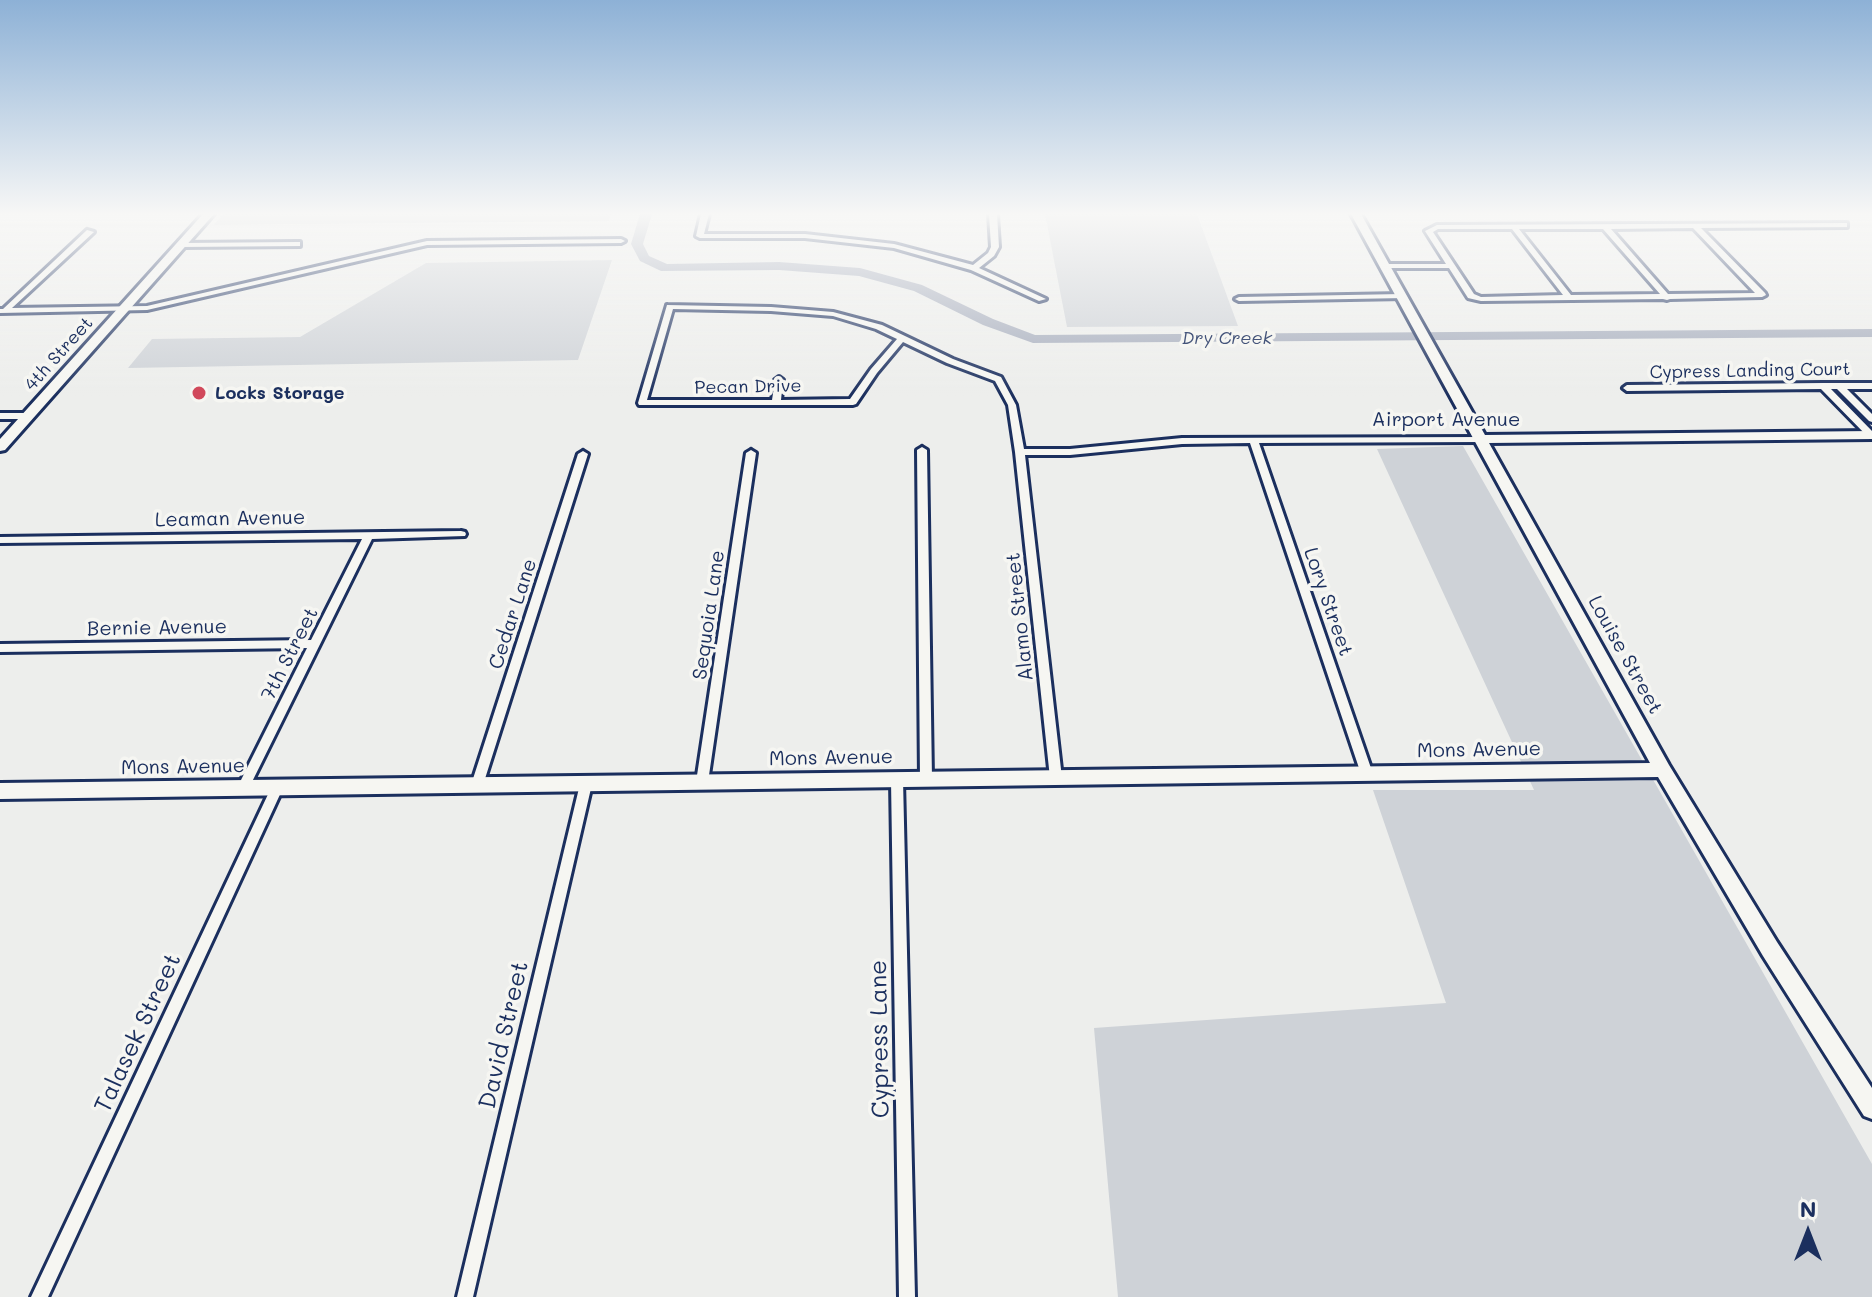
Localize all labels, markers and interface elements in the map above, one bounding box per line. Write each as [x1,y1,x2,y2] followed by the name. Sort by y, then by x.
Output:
[20,313,98,395] street label: 4th Street
[1182,327,1272,349] water label: Dry Creek
[1649,358,1851,384] street label: Cypress Landing Court
[694,375,802,399] street label: Pecan Drive
[215,382,344,404] place label: Locks Storage
[190,384,208,402] marker: Locks Storage
[1372,408,1520,432] street label: Airport Avenue
[155,506,305,532] street label: Leaman Avenue
[1298,545,1358,659] street label: Lory Street
[688,549,730,681] street label: Sequoia Lane
[1001,552,1039,682] street label: Alamo Street
[484,556,542,672] street label: Cedar Lane
[1583,592,1667,718] street label: Louise Street
[256,603,324,705] street label: 7th Street
[87,615,227,641] street label: Bernie Avenue
[1417,737,1541,763] street label: Mons Avenue
[769,745,893,771] street label: Mons Avenue
[121,754,245,780] street label: Mons Avenue
[88,949,188,1117] street label: Talasek Street
[473,958,535,1112] street label: David Street
[864,960,896,1118] street label: Cypress Lane
[1768,1193,1848,1273] north arrow
[1800,1194,1816,1223] text: N

